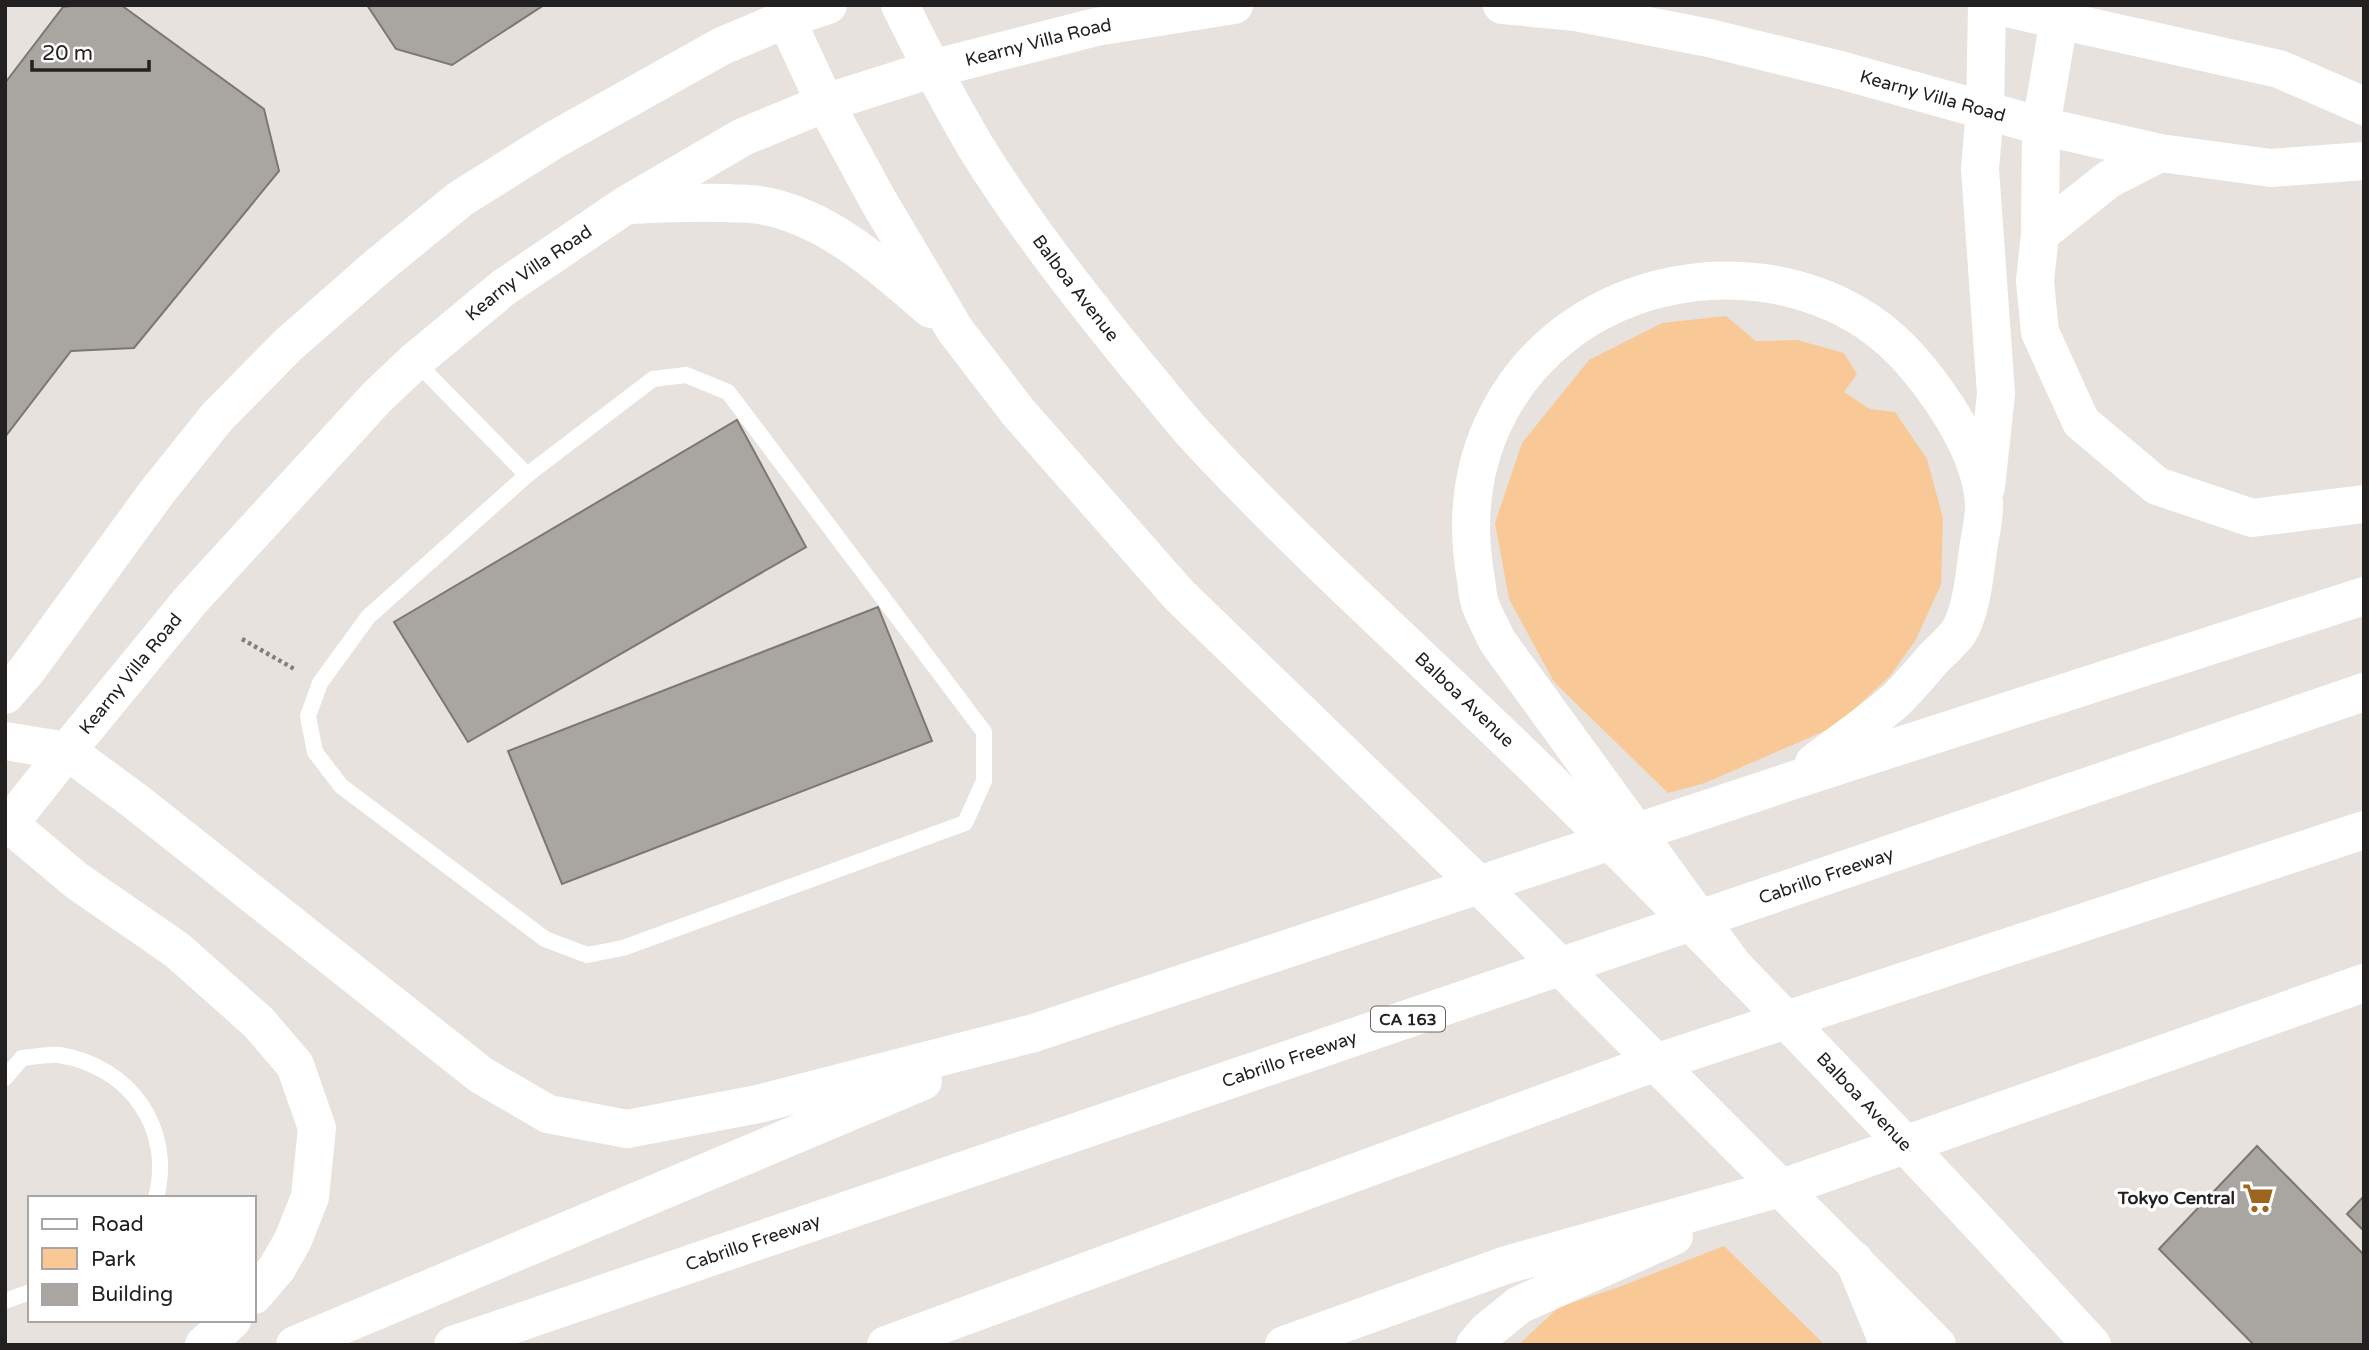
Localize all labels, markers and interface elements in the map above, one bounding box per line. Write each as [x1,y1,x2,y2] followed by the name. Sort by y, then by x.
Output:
[963,14,1113,71] street label: Kearny Villa Road
[32,28,149,72] scale bar
[42,41,93,66] text: 20 m
[1857,65,2008,127] street label: Kearny Villa Road
[461,220,596,326] street label: Kearny Villa Road
[1028,231,1124,346] street label: Balboa Avenue
[74,609,187,739] street label: Kearny Villa Road
[1410,647,1519,752] street label: Balboa Avenue
[1756,842,1897,909] street label: Cabrillo Freeway
[1371,1007,1445,1032] road number: CA 163
[1219,1026,1360,1092] street label: Cabrillo Freeway
[1812,1047,1917,1156] street label: Balboa Avenue
[2241,1181,2275,1215] supermarket icon: Tokyo Central
[2117,1187,2235,1209] place label: Tokyo Central
[28,1196,256,1322] legend
[683,1209,824,1276] street label: Cabrillo Freeway
[91,1212,144,1237] text: Road
[91,1247,136,1272] text: Park
[91,1282,173,1307] text: Building

